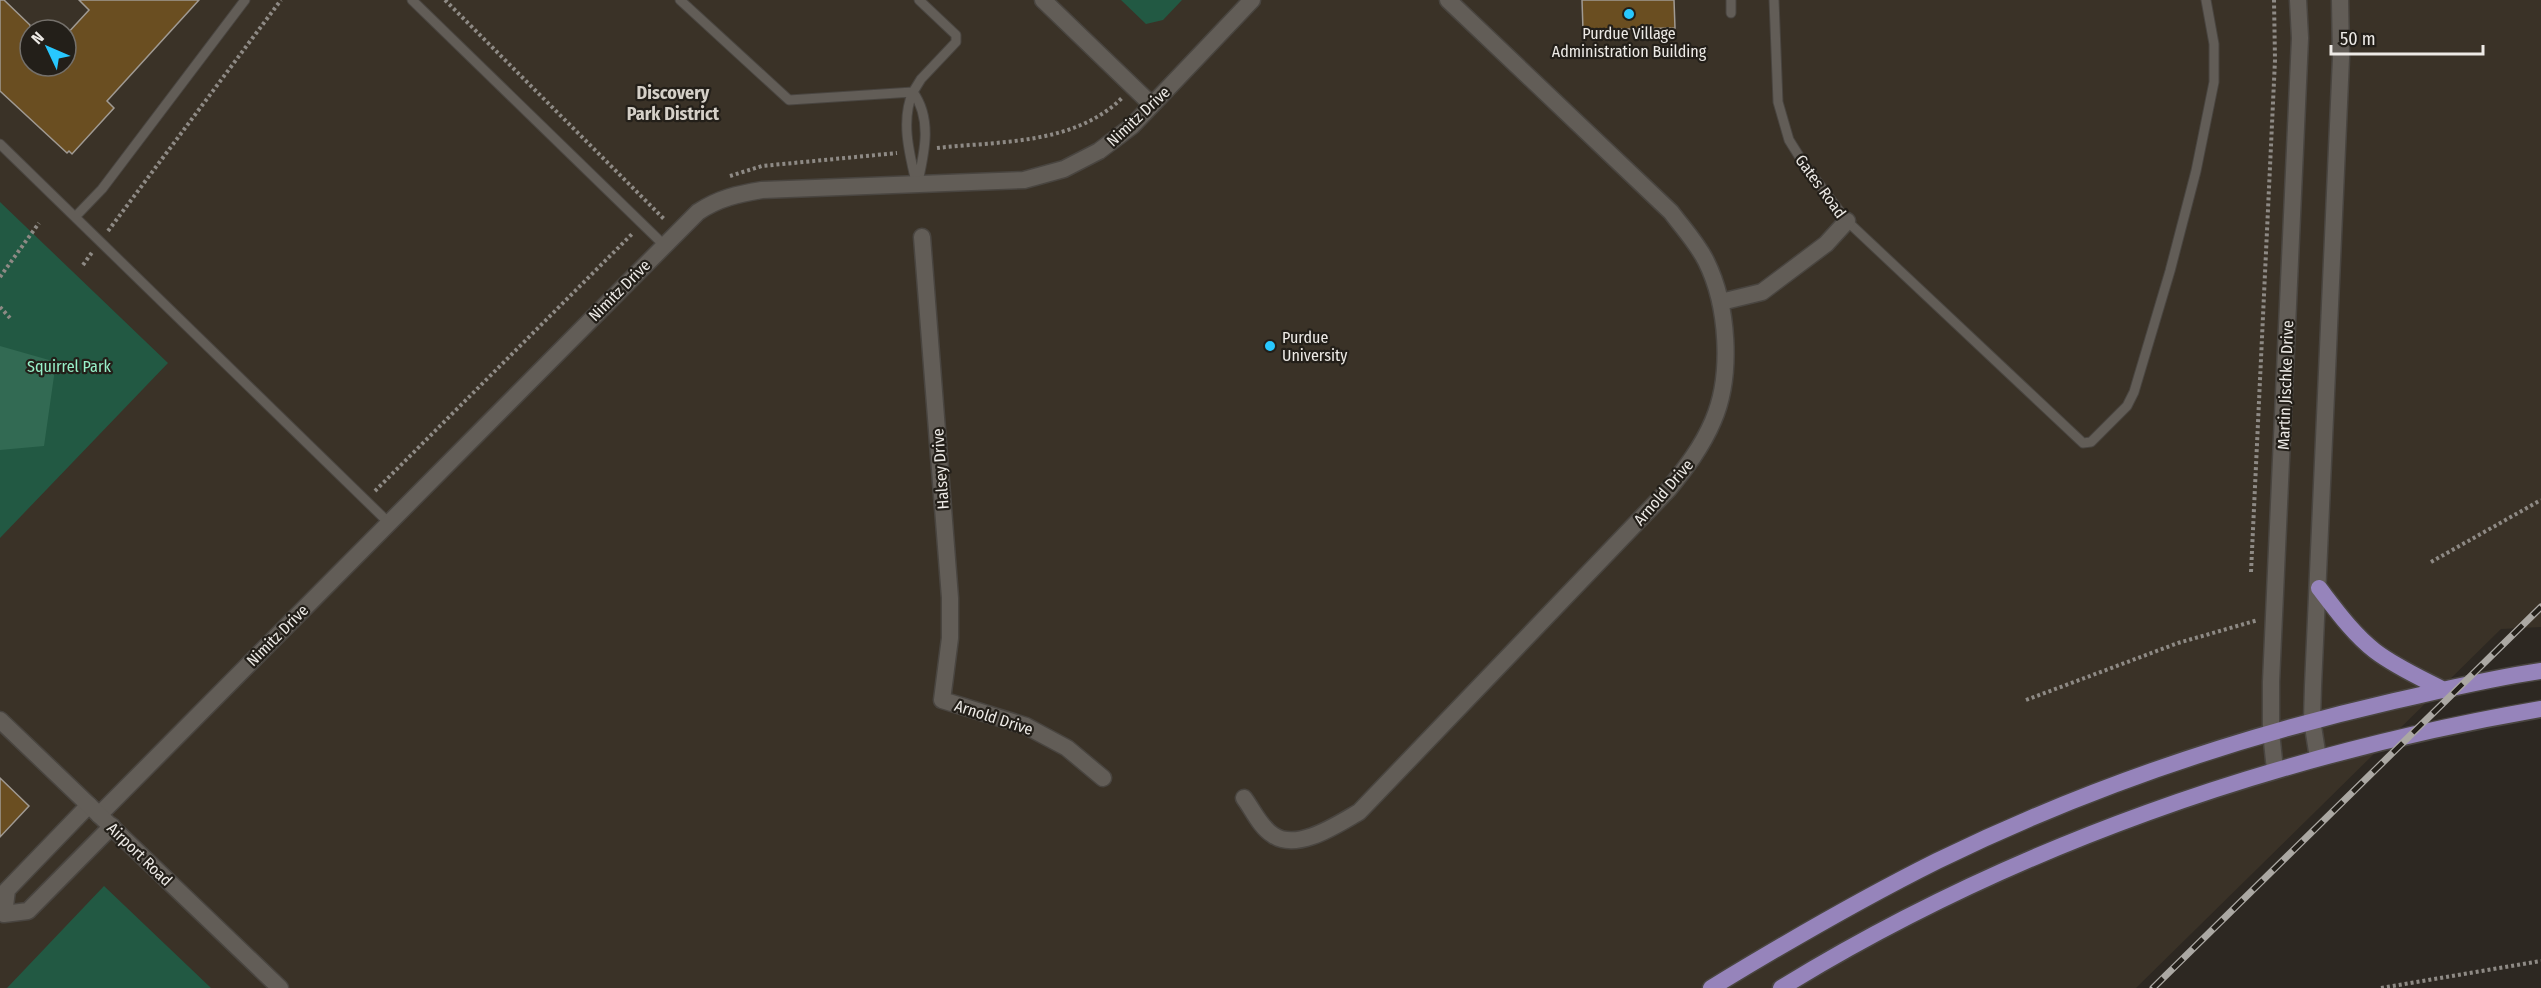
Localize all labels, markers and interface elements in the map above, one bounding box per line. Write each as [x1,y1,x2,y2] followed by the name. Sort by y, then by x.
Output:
[1622,7,1636,21] marker: Purdue Village Administration Building
[18,18,78,78] north arrow
[2331,18,2482,56] scale bar
[1552,24,1707,61] place label: Purdue Village Administration Building
[27,28,48,48] text: N
[2340,28,2376,50] text: 50 m
[627,82,720,125] district label: Discovery Park District
[1103,82,1174,150] street label: Nimitz Drive
[1791,151,1850,222] street label: Gates Road
[585,256,654,325] street label: Nimitz Drive
[2274,320,2297,450] street label: Martin Jischke Drive
[1282,328,1348,365] place label: Purdue University
[1263,339,1277,353] marker: Purdue University
[27,357,112,376] park label: Squirrel Park
[928,428,953,510] street label: Halsey Drive
[1630,455,1697,529] street label: Arnold Drive
[243,601,312,670] street label: Nimitz Drive
[952,696,1035,739] street label: Arnold Drive
[103,819,176,890] street label: Airport Road

